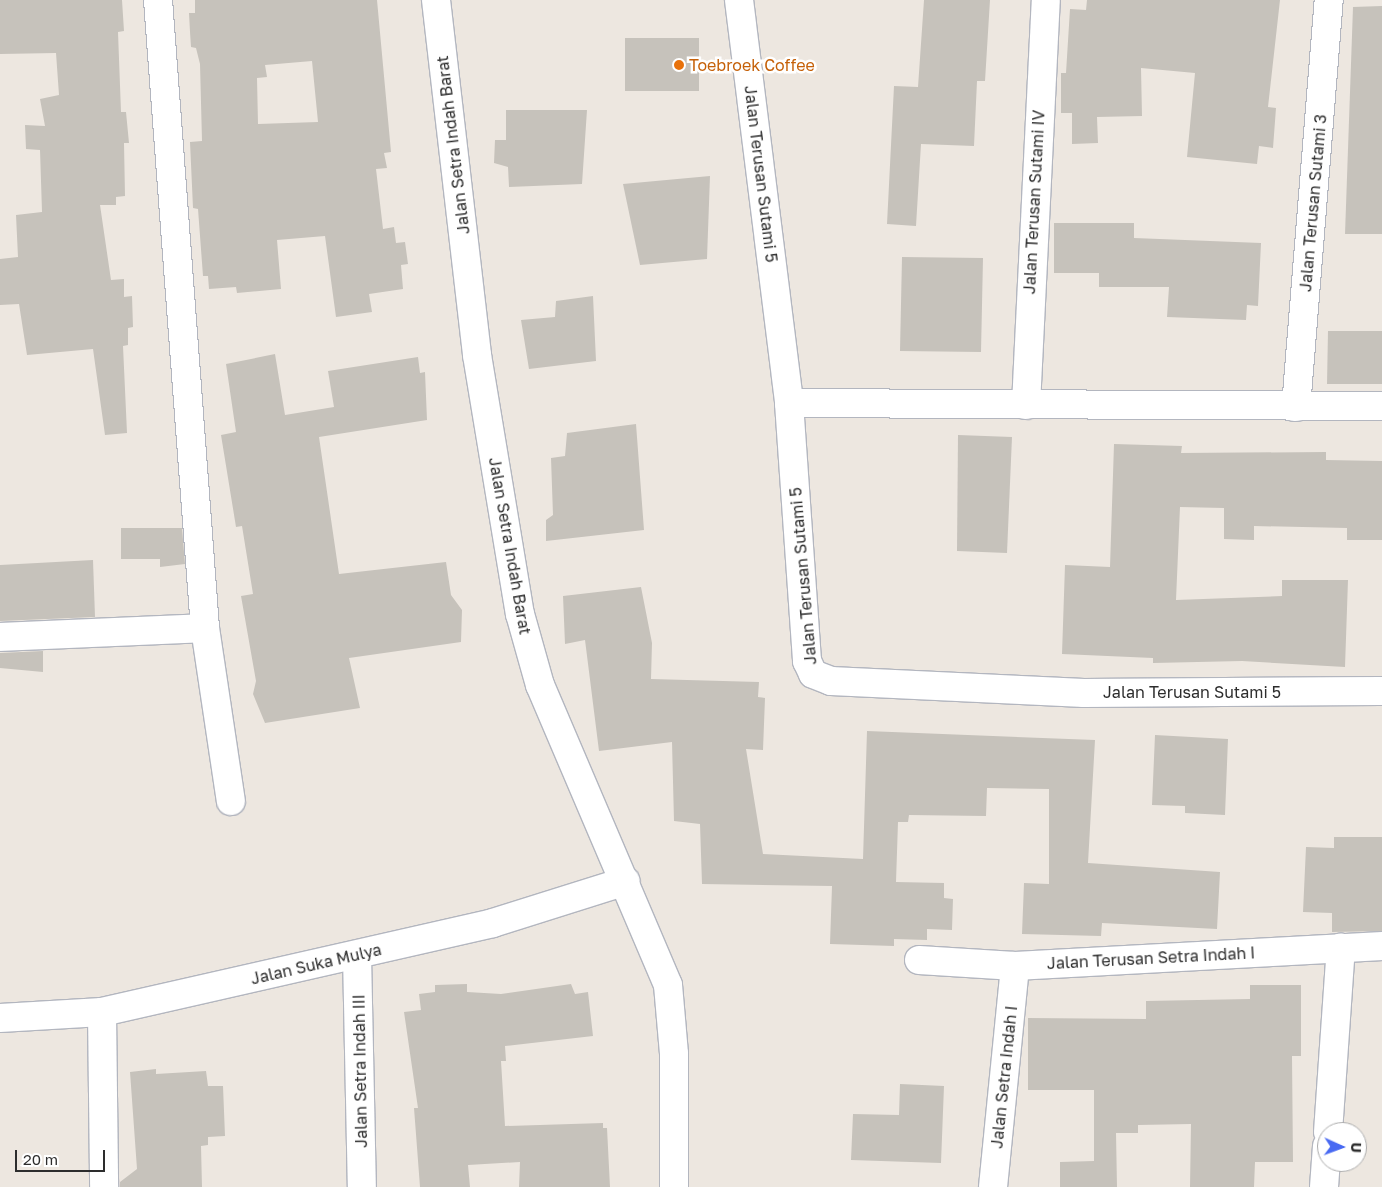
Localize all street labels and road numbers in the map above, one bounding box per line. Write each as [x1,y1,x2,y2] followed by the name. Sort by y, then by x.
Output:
[433,55,473,235] street label: Jalan Setra Indah Barat
[741,84,781,264] street label: Jalan Terusan Sutami 5
[1020,109,1048,295] street label: Jalan Terusan Sutami IV
[1296,113,1330,293] street label: Jalan Terusan Sutami 3
[485,456,535,636] street label: Jalan Setra Indah Barat
[786,486,820,666] street label: Jalan Terusan Sutami 5
[1103,682,1281,702] street label: Jalan Terusan Sutami 5
[249,940,383,988] street label: Jalan Suka Mulya
[1046,943,1256,973] street label: Jalan Terusan Setra Indah I
[349,994,371,1148] street label: Jalan Setra Indah III
[987,1005,1021,1149] street label: Jalan Setra Indah I

